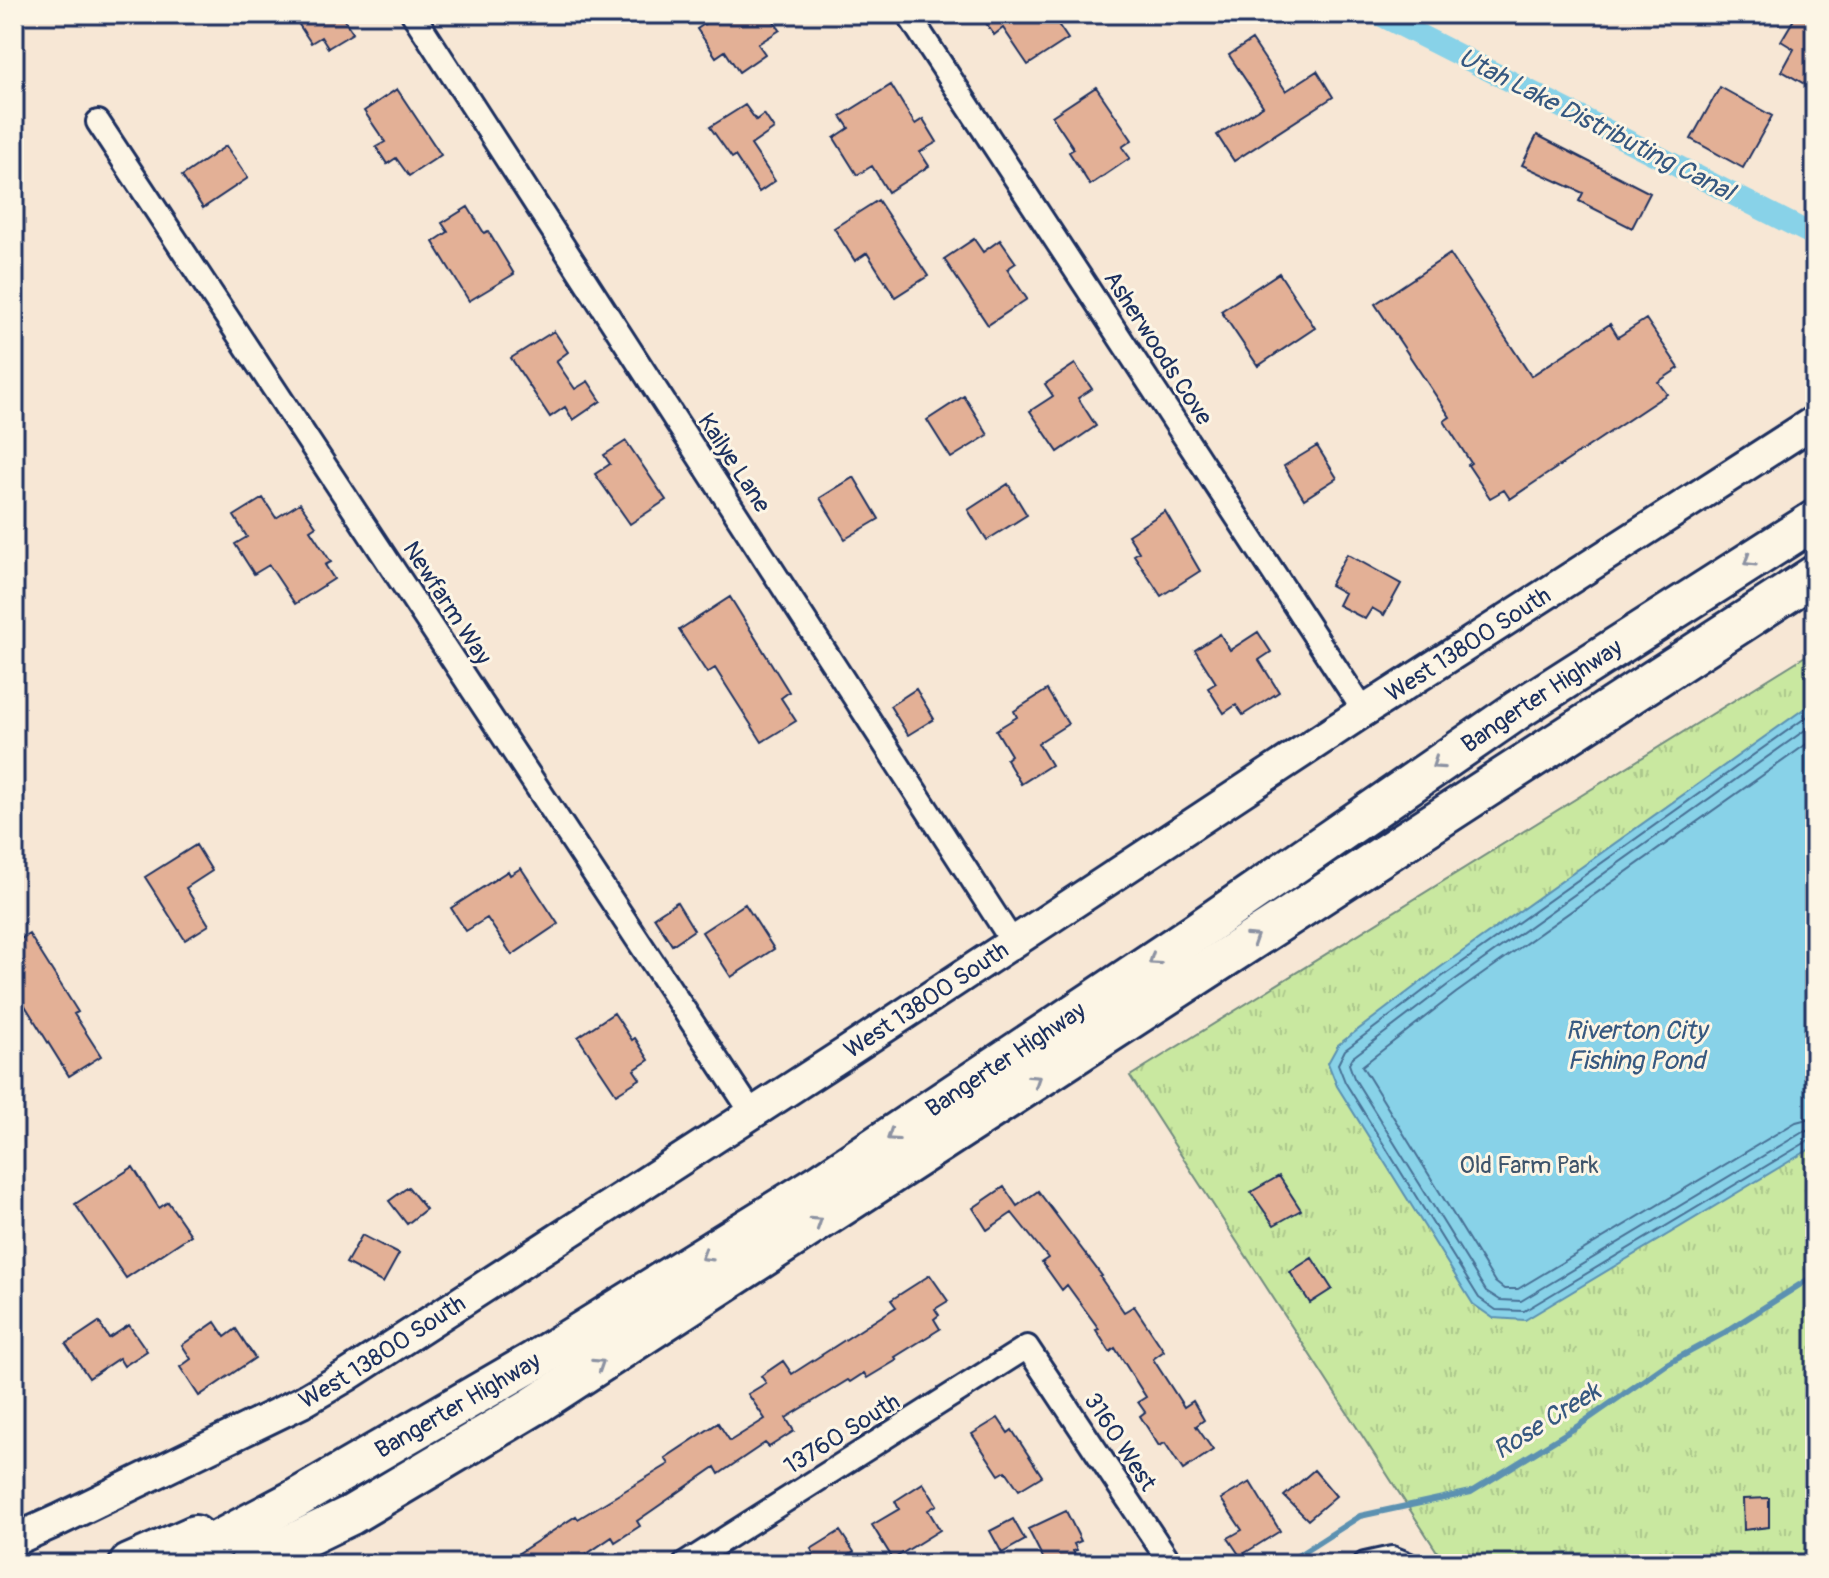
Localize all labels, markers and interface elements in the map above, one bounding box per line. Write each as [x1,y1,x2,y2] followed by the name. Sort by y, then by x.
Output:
[1453,41,1742,210] water label: Utah Lake Distributing Canal
[1097,265,1219,431] street label: Asherwoods Cove
[691,408,777,518] street label: Kailye Lane
[396,536,498,670] street label: Newfarm Way
[1743,552,1757,567] one-way arrow
[1380,580,1556,708] street label: West 13800 South
[1456,633,1627,759] street label: Bangerter Highway
[1431,754,1445,769] one-way arrow
[1244,933,1259,948] one-way arrow
[839,935,1014,1064] street label: West 13800 South
[1148,950,1163,965] one-way arrow
[920,996,1091,1123] street label: Bangerter Highway
[1565,1015,1709,1077] water label: Riverton City Fishing Pond
[1026,1075,1041,1090] one-way arrow
[886,1127,900,1142] one-way arrow
[1459,1151,1599,1180] park label: Old Farm Park
[808,1216,823,1231] one-way arrow
[700,1246,715,1261] one-way arrow
[294,1289,471,1415] street label: West 13800 South
[370,1346,545,1464] street label: Bangerter Highway
[590,1358,605,1373] one-way arrow
[1487,1374,1608,1466] water label: Rose Creek
[779,1387,905,1481] street label: 13760 South
[1078,1388,1163,1497] street label: 3160 West

